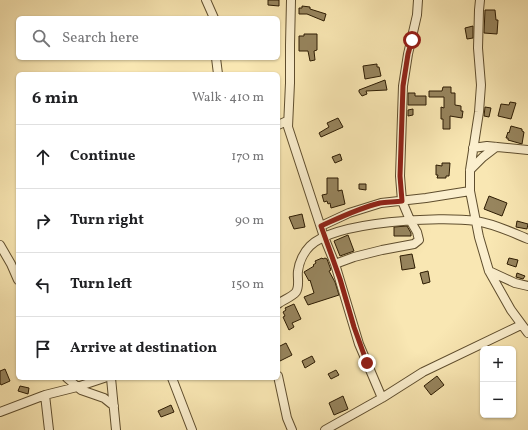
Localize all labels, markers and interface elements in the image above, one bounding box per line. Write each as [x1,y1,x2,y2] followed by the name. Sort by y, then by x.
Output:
[16,16,280,60] search box
[30,27,52,49] icon: search
[62,28,139,49] text: Search here
[403,31,421,49] route start
[32,87,78,110] text: 6 min
[192,89,264,107] text: Walk · 410 m
[32,146,54,168] icon: ahead
[70,146,135,167] text: Continue
[231,148,264,166] text: 170 m
[32,210,54,232] icon: right
[70,210,144,231] text: Turn right
[235,212,264,230] text: 90 m
[32,274,54,296] icon: left
[70,274,132,295] text: Turn left
[231,276,264,294] text: 150 m
[32,338,54,360] icon: arrive
[70,338,217,359] text: Arrive at destination
[480,346,516,418] map controls
[480,346,516,382] button: +
[358,354,376,372] route end
[480,382,516,418] button: −

